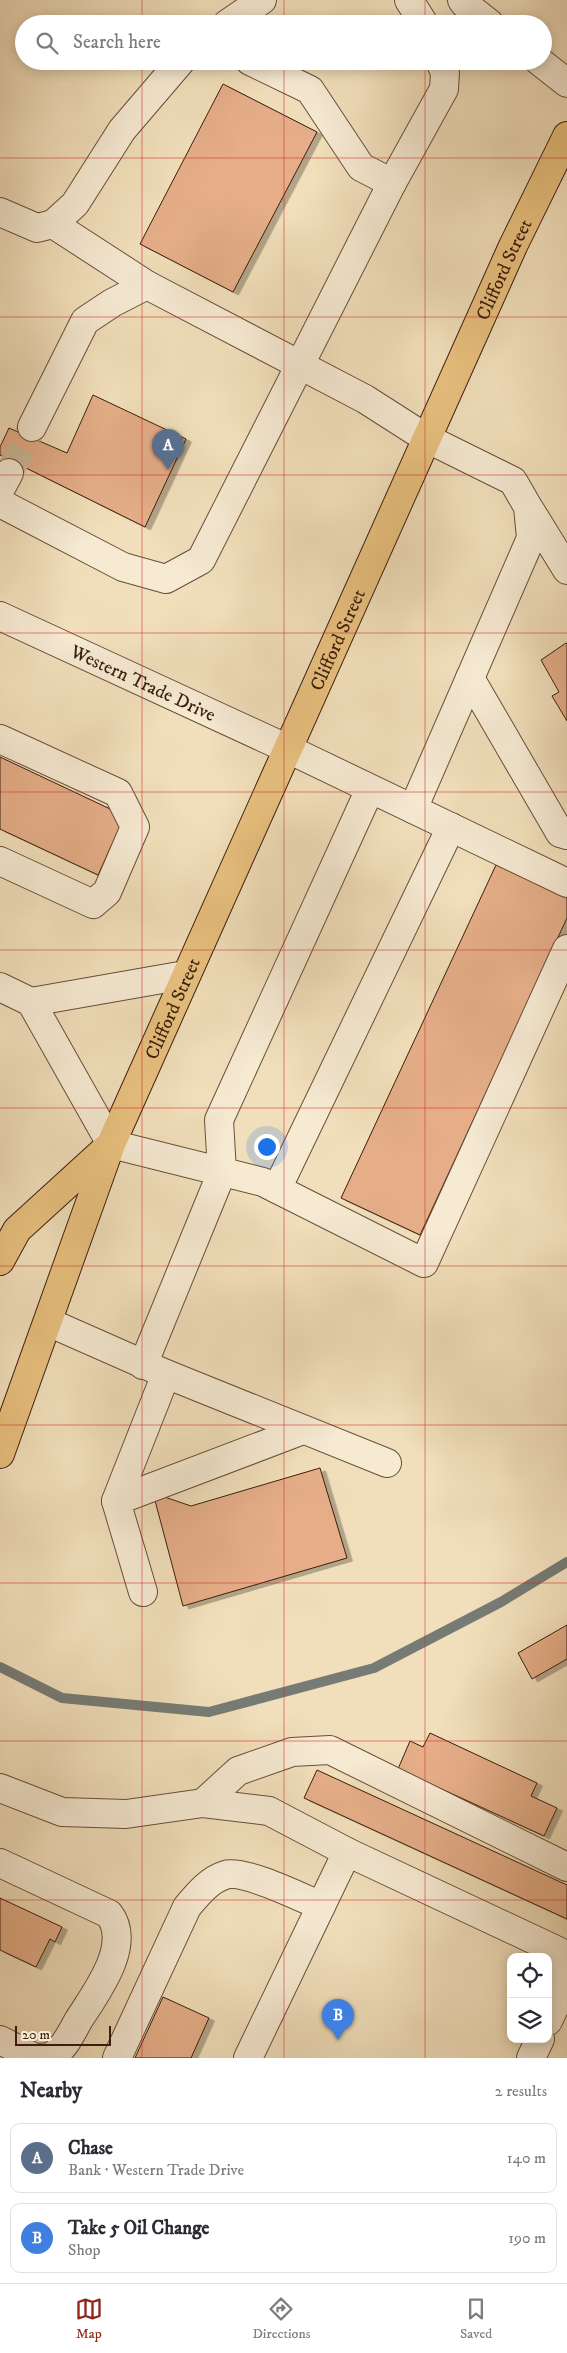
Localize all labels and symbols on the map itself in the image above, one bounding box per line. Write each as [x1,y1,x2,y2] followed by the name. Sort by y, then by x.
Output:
[471,215,538,324] street label: Clifford Street
[152,429,184,470] pin: A
[306,586,371,694] street label: Clifford Street
[66,640,219,727] street label: Western Trade Drive
[140,955,206,1063] street label: Clifford Street
[254,1134,280,1160] your location
[322,1999,354,2040] pin: B
[15,2023,111,2046] scale bar

